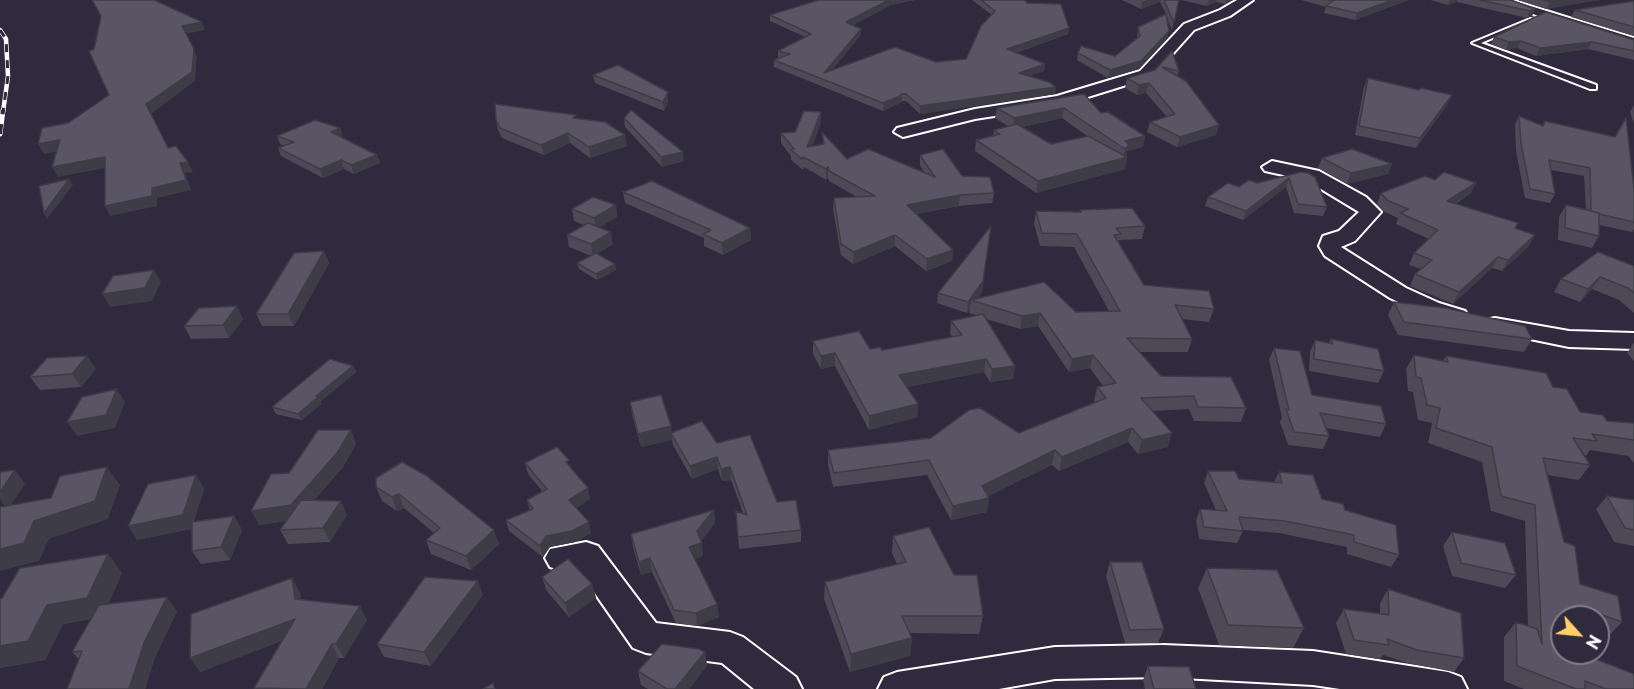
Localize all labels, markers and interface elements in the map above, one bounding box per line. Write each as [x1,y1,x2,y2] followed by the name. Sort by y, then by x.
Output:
[1550,605,1610,665] north arrow
[1581,631,1608,653] text: N

